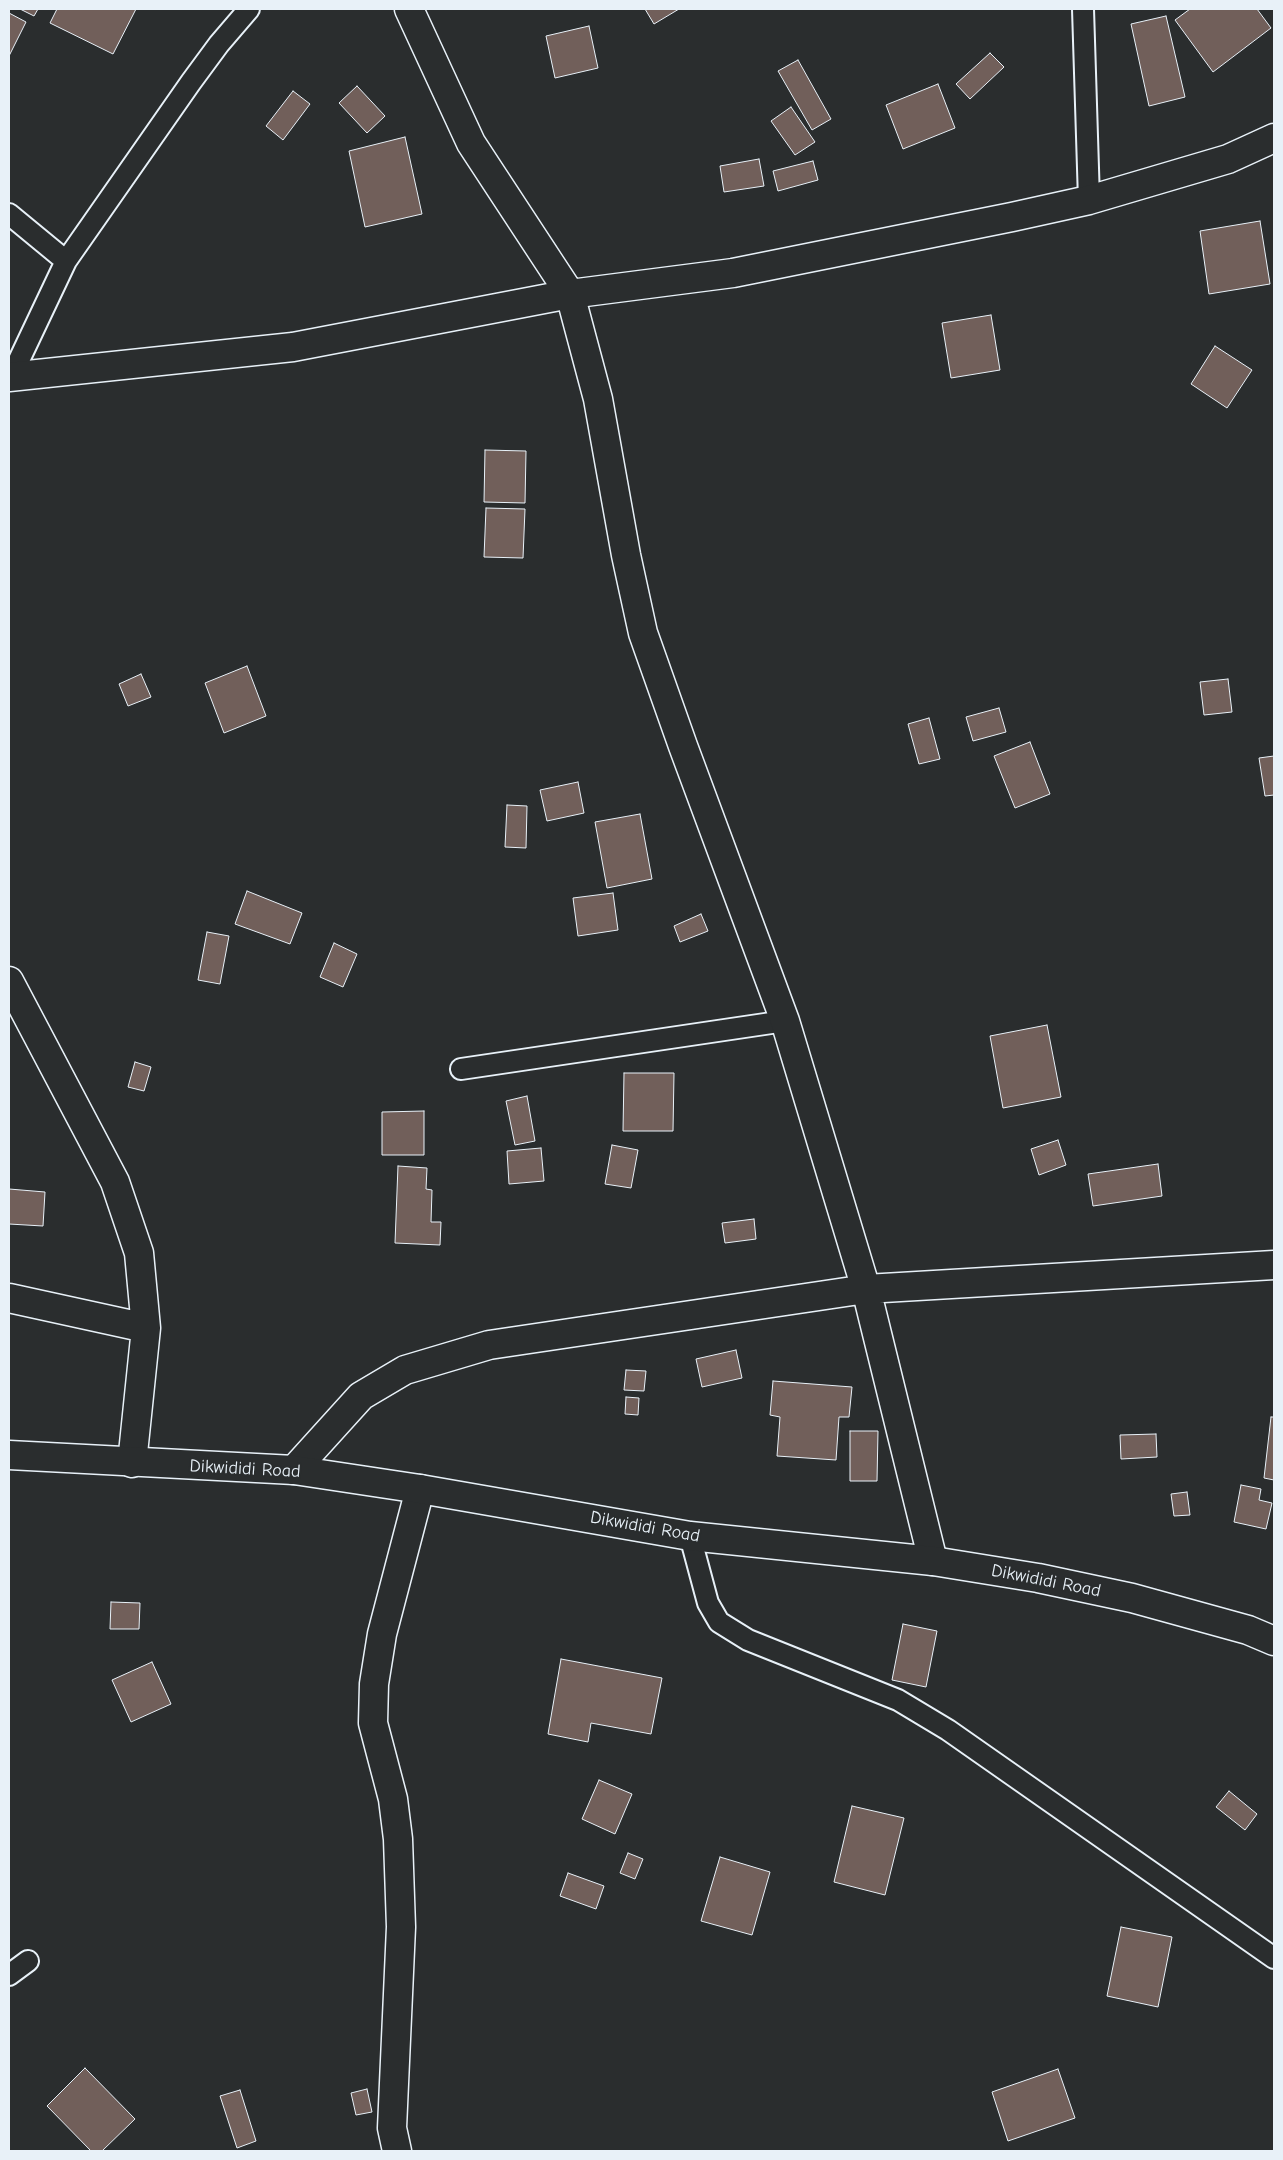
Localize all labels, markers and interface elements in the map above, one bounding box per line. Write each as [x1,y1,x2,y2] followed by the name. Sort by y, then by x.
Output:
[189,1455,301,1483] street label: Dikwididi Road
[588,1507,702,1547] street label: Dikwididi Road
[989,1560,1103,1602] street label: Dikwididi Road

